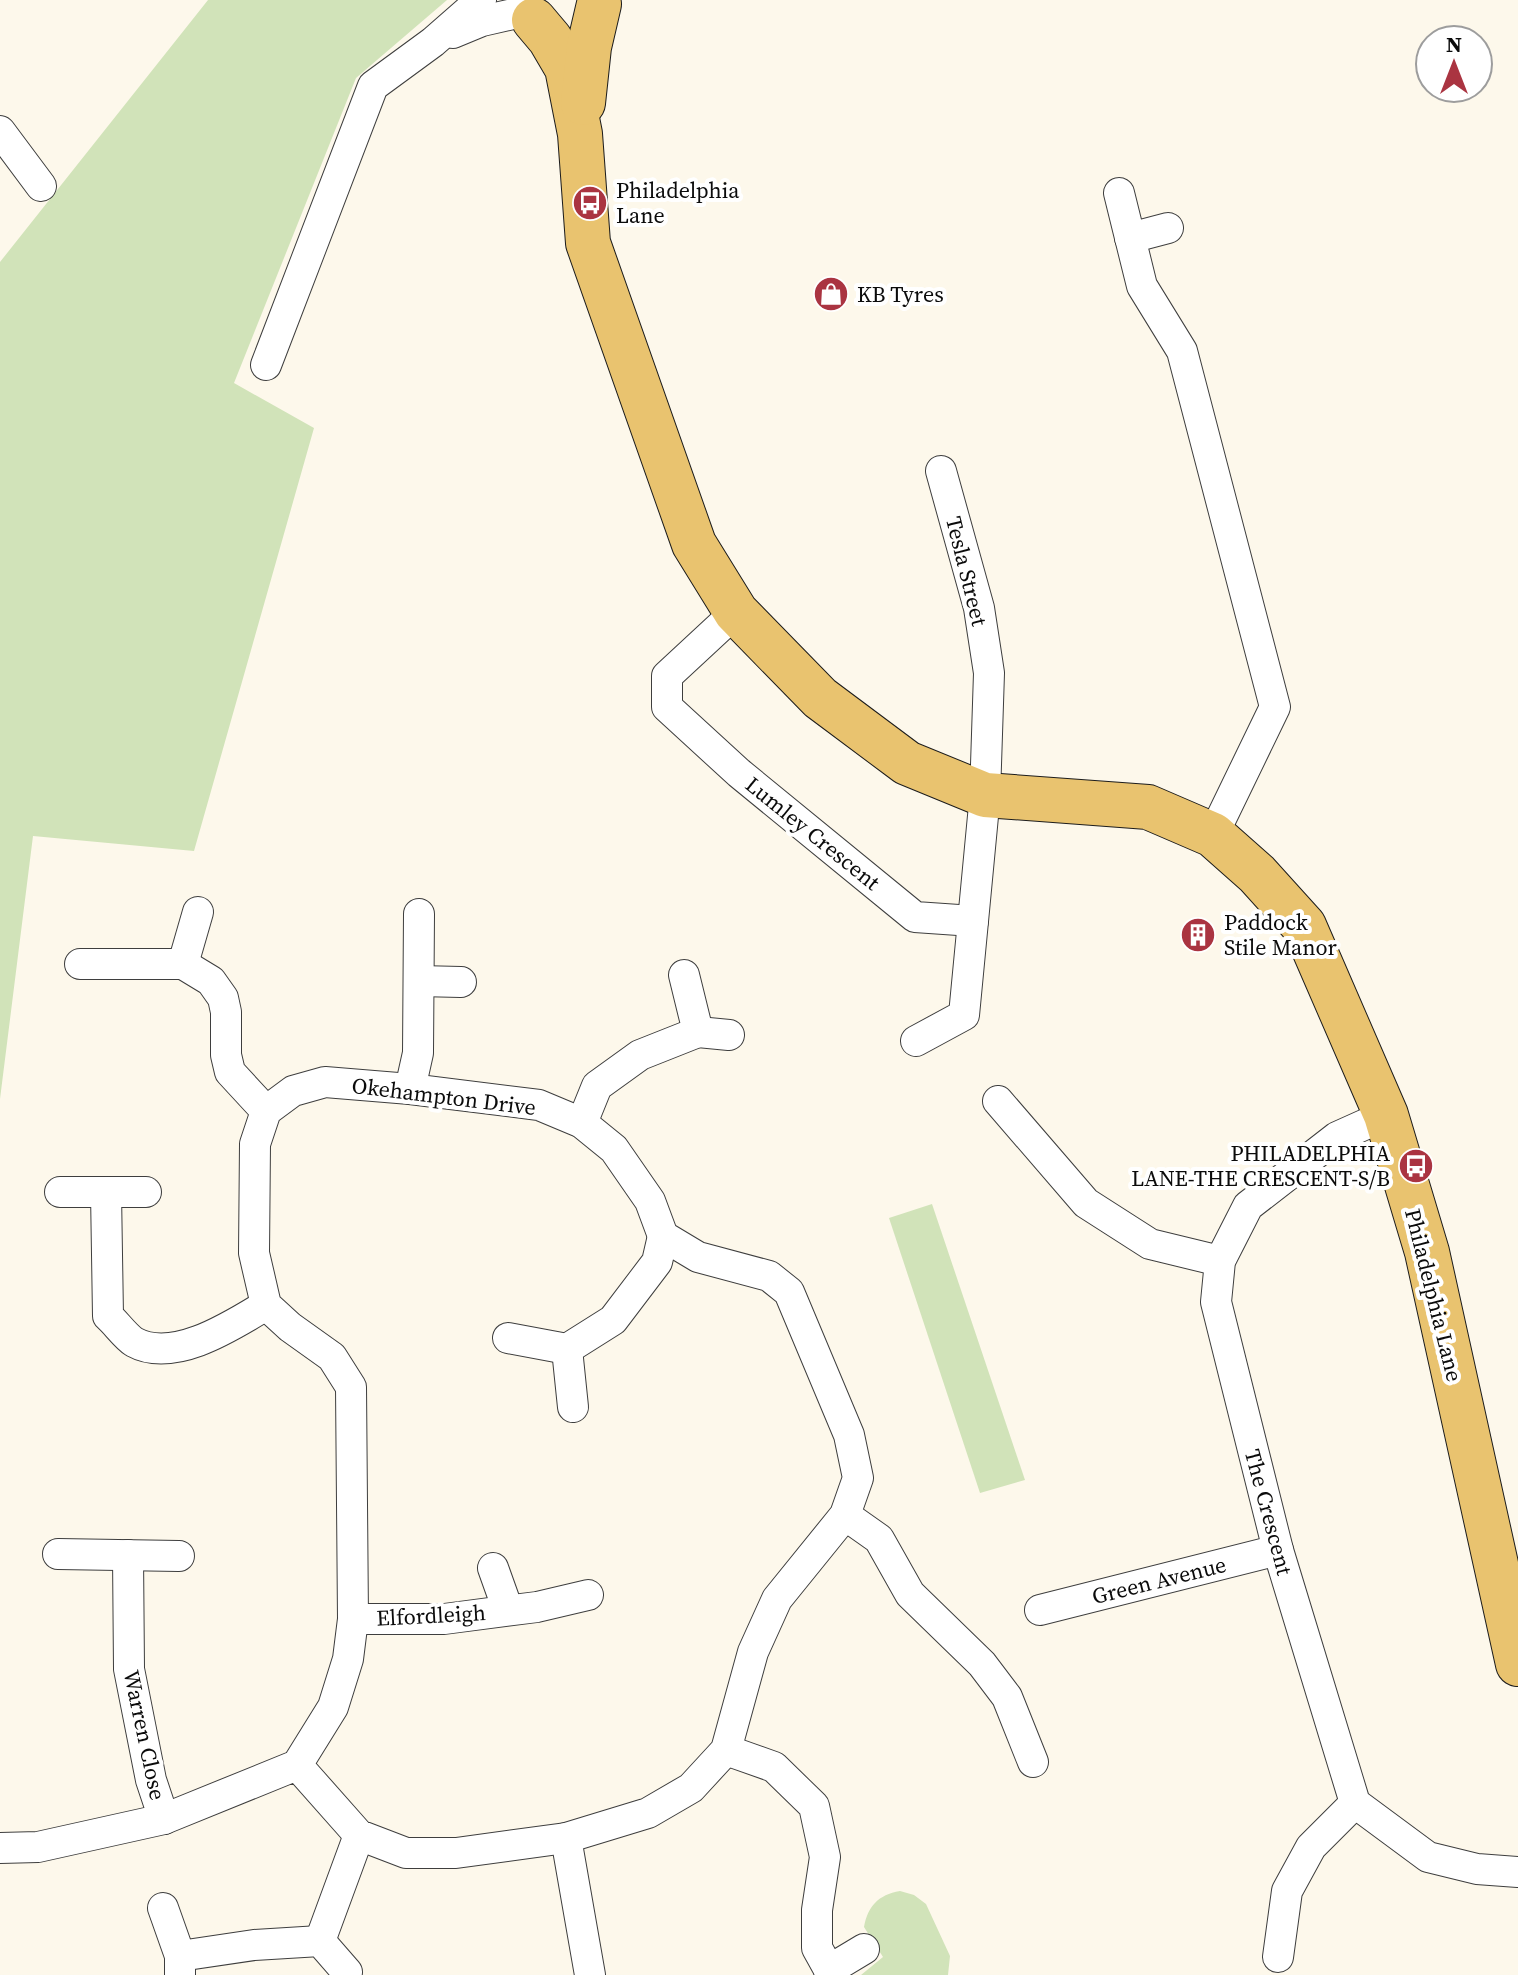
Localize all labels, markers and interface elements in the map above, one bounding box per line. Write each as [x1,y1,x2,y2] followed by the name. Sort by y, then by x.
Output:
[1414,24,1494,104] north arrow
[1446,29,1462,59] text: N
[616,175,740,230] place label: Philadelphia Lane
[571,184,609,222] bus stop icon: Philadelphia Lane
[812,275,850,313] shop icon: KB Tyres
[857,279,944,309] place label: KB Tyres
[939,513,995,630] street label: Tesla Street
[739,769,887,897] street label: Lumley Crescent
[1224,907,1338,962] place label: Paddock Stile Manor
[1179,916,1217,954] building icon: Paddock Stile Manor
[350,1070,538,1122] street label: Okehampton Drive
[1131,1138,1390,1193] place label: PHILADELPHIA LANE-THE CRESCENT-S/B
[1397,1147,1435,1185] bus stop icon: PHILADELPHIA LANE-THE CRESCENT-S/B
[1398,1205,1470,1385] street label: Philadelphia Lane
[1238,1446,1300,1579] street label: The Crescent
[1089,1549,1229,1611] street label: Green Avenue
[375,1597,487,1633] street label: Elfordleigh
[117,1667,173,1803] street label: Warren Close

